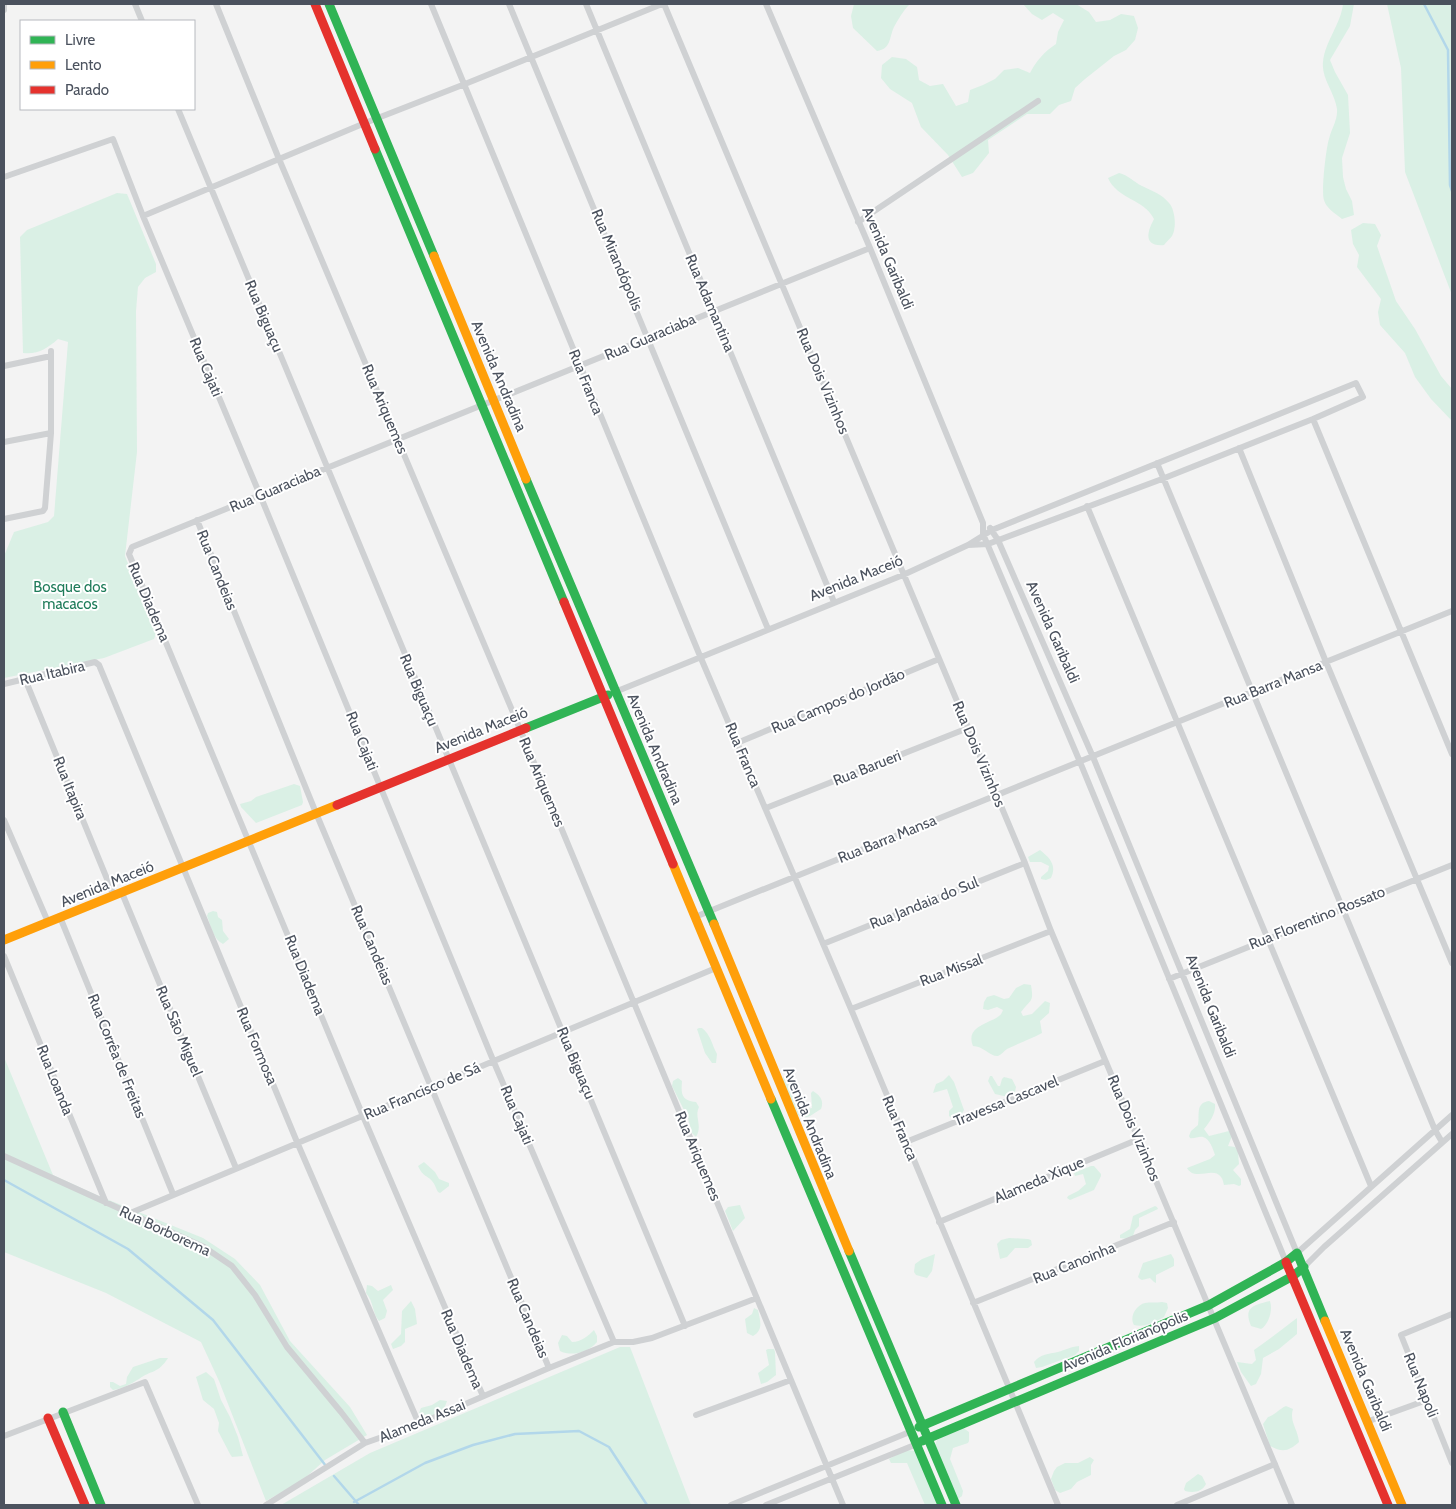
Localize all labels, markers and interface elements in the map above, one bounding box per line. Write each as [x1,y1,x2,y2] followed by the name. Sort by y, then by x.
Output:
[20,20,195,110] legend
[65,31,96,49] text: Livre
[65,56,102,74] text: Lento
[65,81,109,99] text: Parado
[858,204,918,312] street label: Avenida Garibaldi
[587,206,647,314] street label: Rua Mirandópolis
[681,251,739,355] street label: Rua Adamantina
[241,277,287,355] street label: Rua Biguaçu
[602,309,699,364] street label: Rua Guaraciaba
[467,318,531,435] street label: Avenida Andradina
[793,325,853,437] street label: Rua Dois Vizinhos
[186,335,226,399] street label: Rua Cajati
[565,347,608,418] street label: Rua Franca
[358,362,412,456] street label: Rua Ariquemes
[227,461,324,516] street label: Rua Guaraciaba
[193,527,241,613] street label: Rua Candeias
[807,551,905,605] street label: Avenida Maceió
[124,559,174,645] street label: Rua Diadema
[33,578,107,613] park label: Bosque dos macacos
[1022,578,1084,686] street label: Avenida Garibaldi
[396,651,442,729] street label: Rua Biguaçu
[1221,656,1326,712] street label: Rua Barra Mansa
[18,657,87,689] street label: Rua Itabira
[769,665,907,737] street label: Rua Campos do Jordão
[623,691,687,808] street label: Avenida Andradina
[949,698,1009,810] street label: Rua Dois Vizinhos
[432,703,530,757] street label: Avenida Maceió
[342,709,382,773] street label: Rua Cajati
[721,720,765,791] street label: Rua Franca
[515,735,569,829] street label: Rua Ariquemes
[830,746,904,790] street label: Rua Barueri
[49,754,91,823] street label: Rua Itapira
[835,811,940,867] street label: Rua Barra Mansa
[58,857,156,911] street label: Avenida Maceió
[867,873,982,933] street label: Rua Jandaia do Sul
[1246,882,1388,954] street label: Rua Florentino Rossato
[347,902,397,988] street label: Rua Candeias
[281,932,330,1018] street label: Rua Diadema
[917,950,985,990] street label: Rua Missal
[1182,952,1240,1060] street label: Avenida Garibaldi
[152,983,206,1079] street label: Rua São Miguel
[84,991,150,1121] street label: Rua Corrêa de Freitas
[233,1005,282,1088] street label: Rua Formosa
[553,1024,599,1102] street label: Rua Biguaçu
[33,1042,78,1118] street label: Rua Loanda
[361,1058,484,1124] street label: Rua Francisco de Sá
[779,1064,841,1182] street label: Avenida Andradina
[951,1072,1061,1130] street label: Travessa Cascavel
[1104,1072,1164,1184] street label: Rua Dois Vizinhos
[497,1083,537,1147] street label: Rua Cajati
[878,1093,922,1164] street label: Rua Franca
[671,1109,725,1203] street label: Rua Ariquemes
[991,1153,1087,1207] street label: Alameda Xique
[117,1202,214,1260] street label: Rua Borborema
[1030,1238,1119,1288] street label: Rua Canoinha
[503,1275,553,1361] street label: Rua Candeias
[437,1306,487,1392] street label: Rua Diadema
[1059,1306,1191,1376] street label: Avenida Florianópolis
[1336,1326,1396,1434] street label: Avenida Garibaldi
[1400,1350,1442,1420] street label: Rua Napoli
[376,1395,468,1447] street label: Alameda Assai

